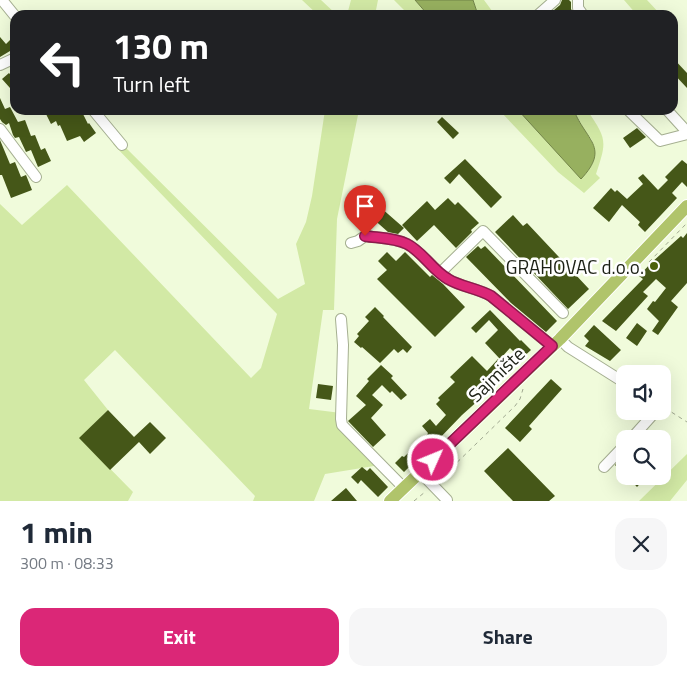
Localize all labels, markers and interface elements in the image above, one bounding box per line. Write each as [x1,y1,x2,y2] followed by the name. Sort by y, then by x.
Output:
[113,19,209,73] text: 130 m
[30,30,95,95] icon: left
[113,67,190,101] text: Turn left
[344,185,386,236] pin
[351,192,379,220] icon: arrive
[506,252,644,281] place label: GRAHOVAC d.o.o.
[648,260,660,272] marker: GRAHOVAC d.o.o.
[461,340,531,408] street label: Sajmište
[616,365,671,485] map controls
[616,365,671,420] button: sound
[616,430,671,485] button: search
[406,433,458,485] position arrow
[20,509,93,555] text: 1 min
[615,518,667,570] button: close
[20,551,114,575] text: 300 m · 08:33
[20,608,339,666] button: Exit
[349,608,667,666] button: Share

